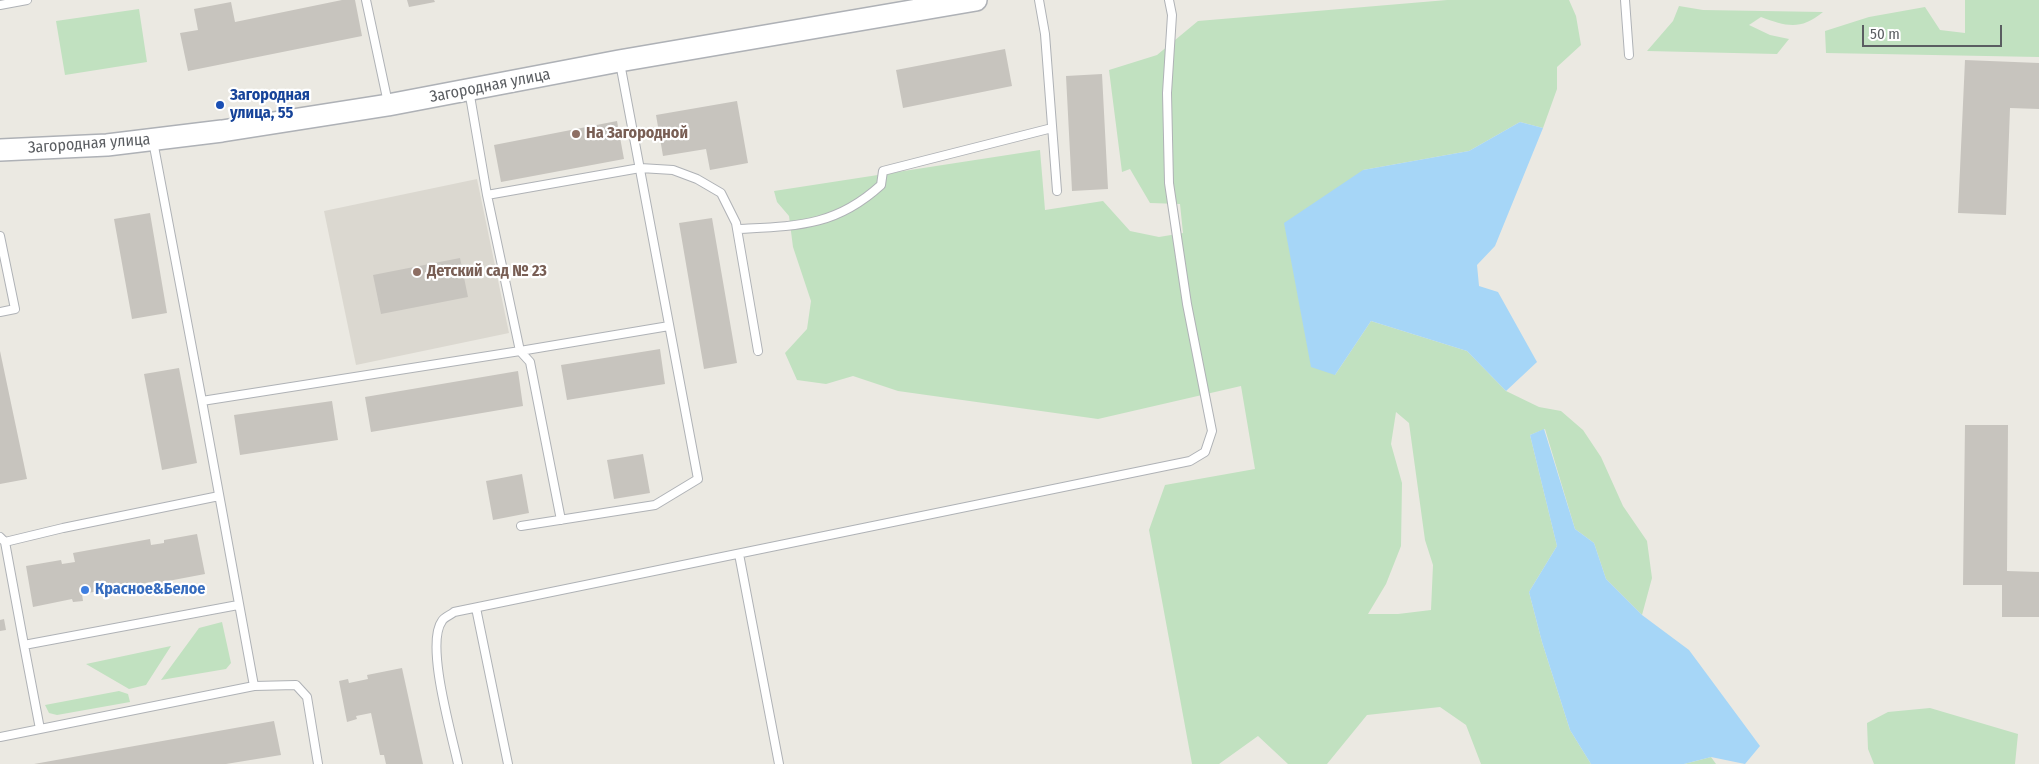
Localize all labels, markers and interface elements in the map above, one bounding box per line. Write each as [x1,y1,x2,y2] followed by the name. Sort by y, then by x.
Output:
[1864,15,2004,47] scale bar
[1870,25,1900,43] text: 50 m
[428,65,552,107] street label: Загородная улица
[230,86,310,124] place label: Загородная улица, 55
[214,99,226,111] marker: Загородная улица, 55
[586,124,688,144] place label: На Загородной
[570,128,582,140] marker: На Загородной
[27,130,151,158] street label: Загородная улица
[427,262,547,282] place label: Детский сад № 23
[411,266,423,278] marker: Детский сад № 23
[95,580,205,600] place label: Красное&Белое
[79,584,91,596] marker: Красное&Белое

